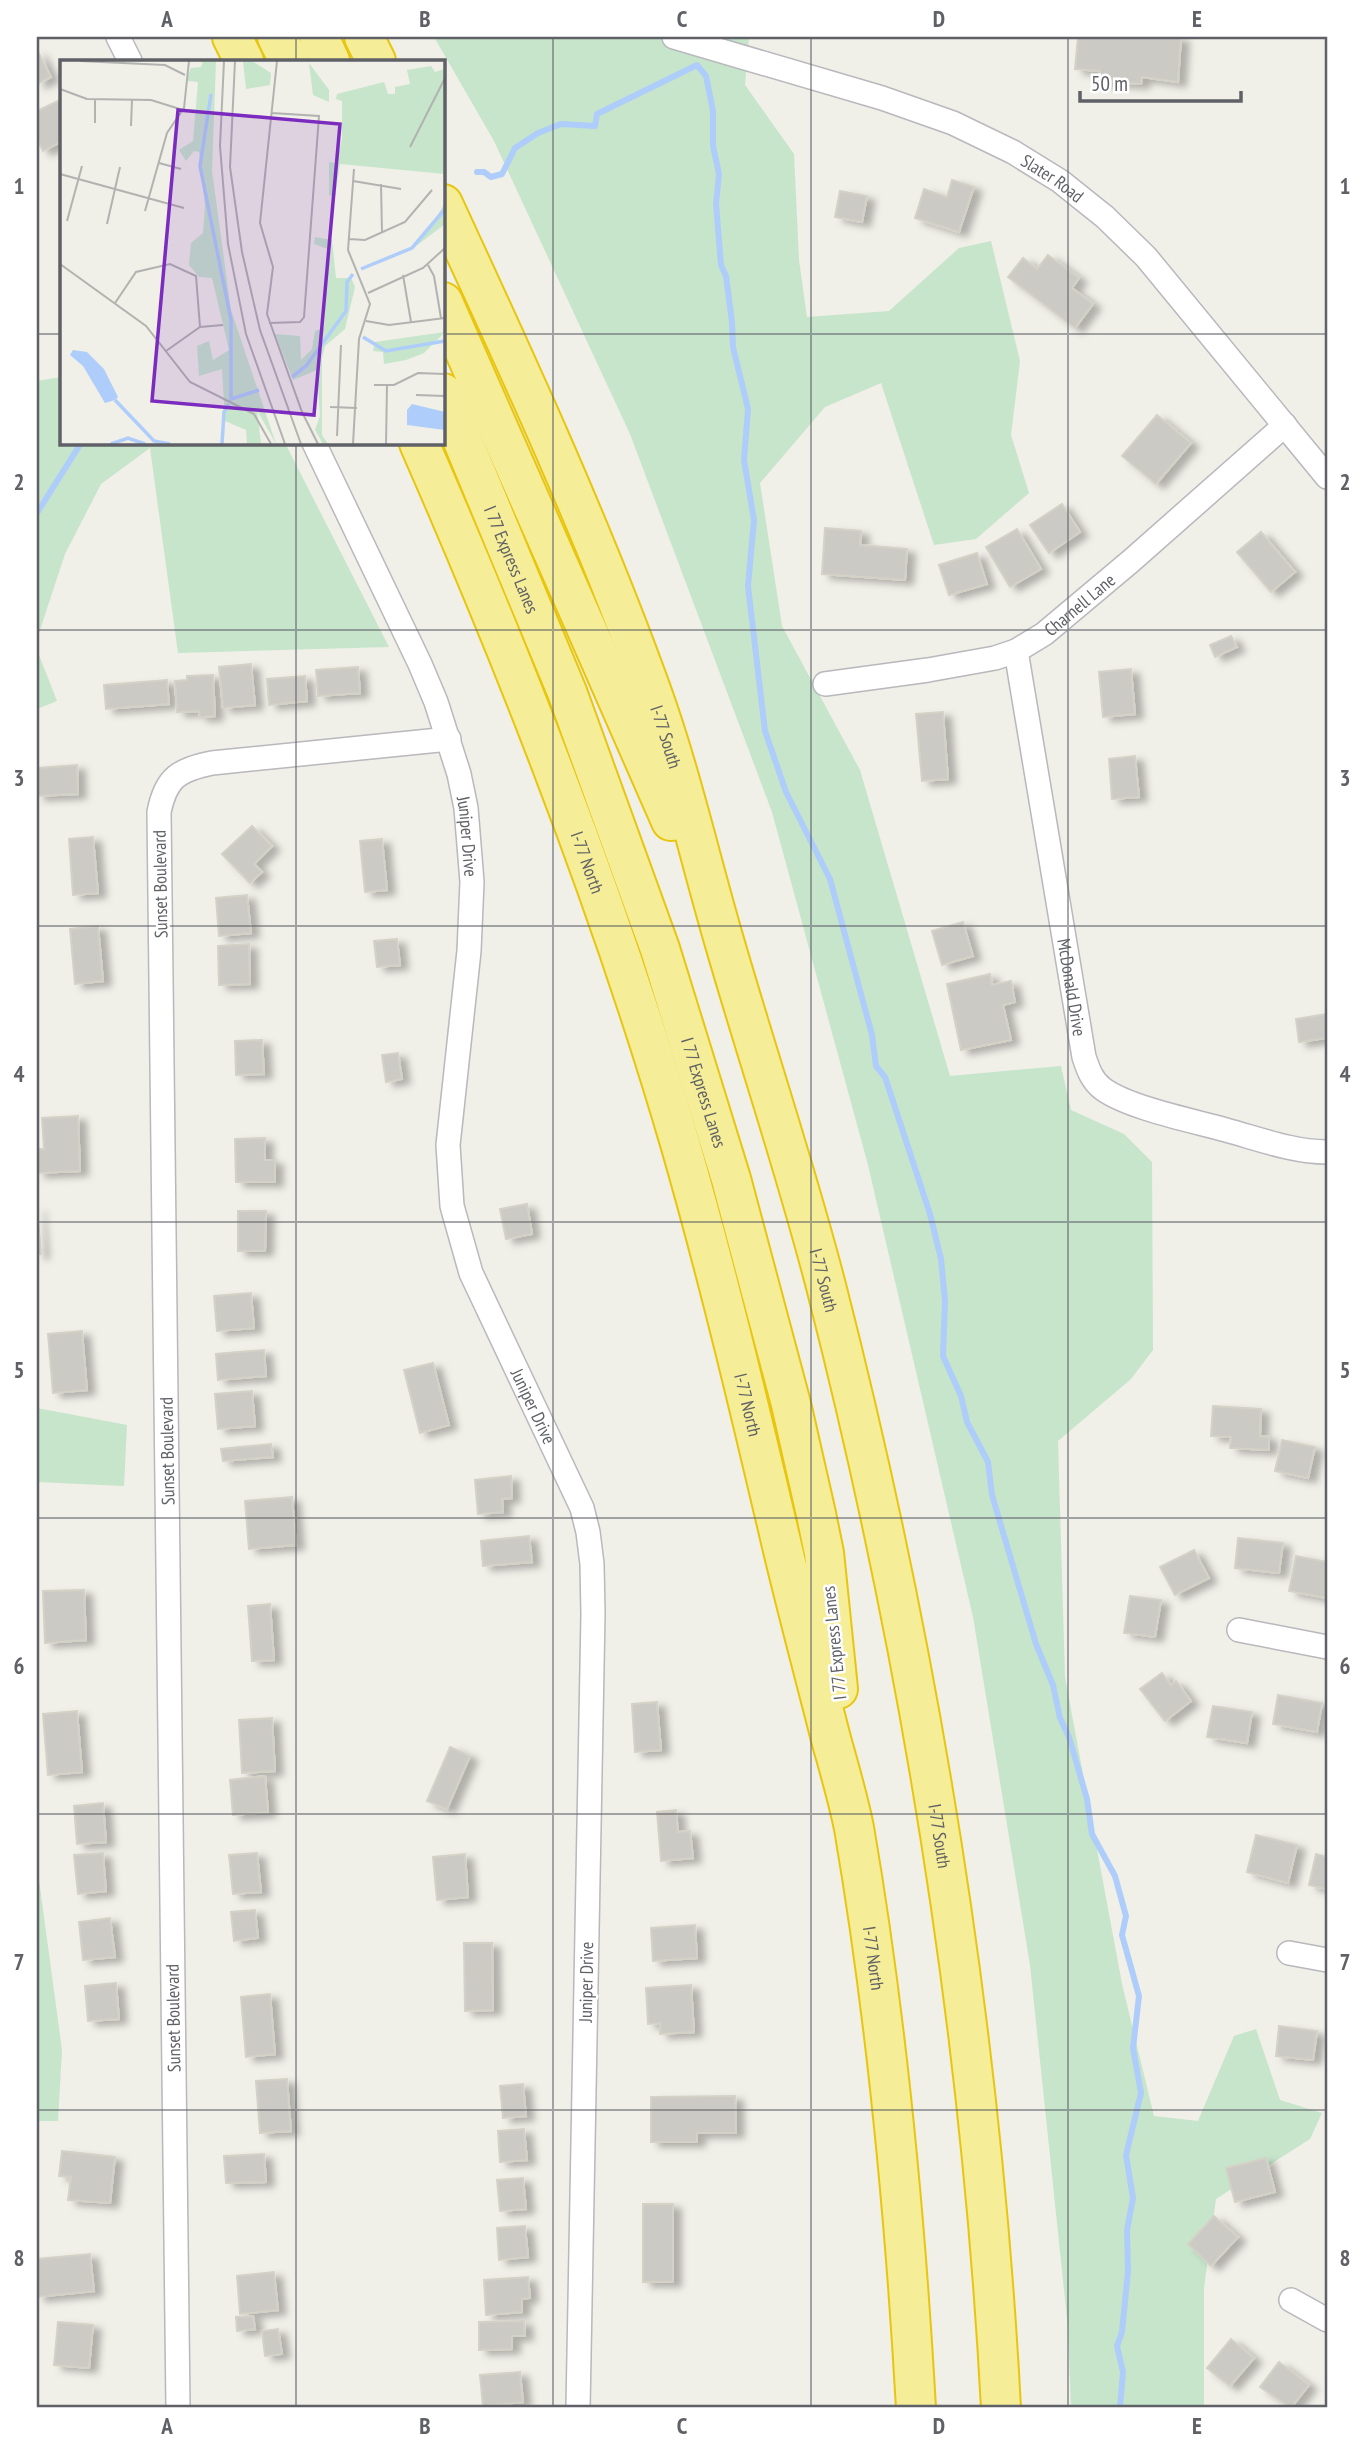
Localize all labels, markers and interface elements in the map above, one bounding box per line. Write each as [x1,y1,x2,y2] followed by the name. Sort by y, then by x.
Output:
[160,4,173,33] text: A
[419,4,431,33] text: B
[677,4,688,33] text: C
[933,4,945,33] text: D
[1192,4,1202,33] text: E
[60,60,444,444] inset map
[1080,60,1242,104] scale bar
[1091,70,1128,97] text: 50 m
[1017,148,1089,207] street label: Slater Road
[14,171,25,200] text: 1
[1340,171,1351,200] text: 1
[14,467,25,496] text: 2
[1340,467,1351,496] text: 2
[479,502,545,617] street label: I 77 Express Lanes
[1039,568,1120,641] street label: Charnell Lane
[646,702,687,771] street label: I-77 South
[14,763,25,792] text: 3
[1340,763,1351,792] text: 3
[452,793,483,877] street label: Juniper Drive
[566,828,610,896] street label: I-77 North
[148,830,172,938] street label: Sunset Boulevard
[1053,937,1092,1038] street label: McDonald Drive
[676,1034,732,1150] street label: I 77 Express Lanes
[14,1059,25,1088] text: 4
[1340,1059,1351,1088] text: 4
[805,1246,844,1314] street label: I-77 South
[14,1355,25,1384] text: 5
[1340,1355,1351,1384] text: 5
[506,1364,561,1447] street label: Juniper Drive
[730,1371,767,1439] street label: I-77 North
[155,1397,179,1505] street label: Sunset Boulevard
[817,1585,851,1701] street label: I 77 Express Lanes
[14,1651,25,1680] text: 6
[1340,1651,1351,1680] text: 6
[924,1802,957,1870] street label: I-77 South
[858,1924,890,1991] street label: I-77 North
[574,1941,598,2024] street label: Juniper Drive
[14,1947,25,1976] text: 7
[1340,1947,1351,1976] text: 7
[161,1964,185,2072] street label: Sunset Boulevard
[14,2243,25,2272] text: 8
[1340,2243,1351,2272] text: 8
[160,2411,173,2440] text: A
[419,2411,431,2440] text: B
[677,2411,688,2440] text: C
[933,2411,945,2440] text: D
[1192,2411,1202,2440] text: E

